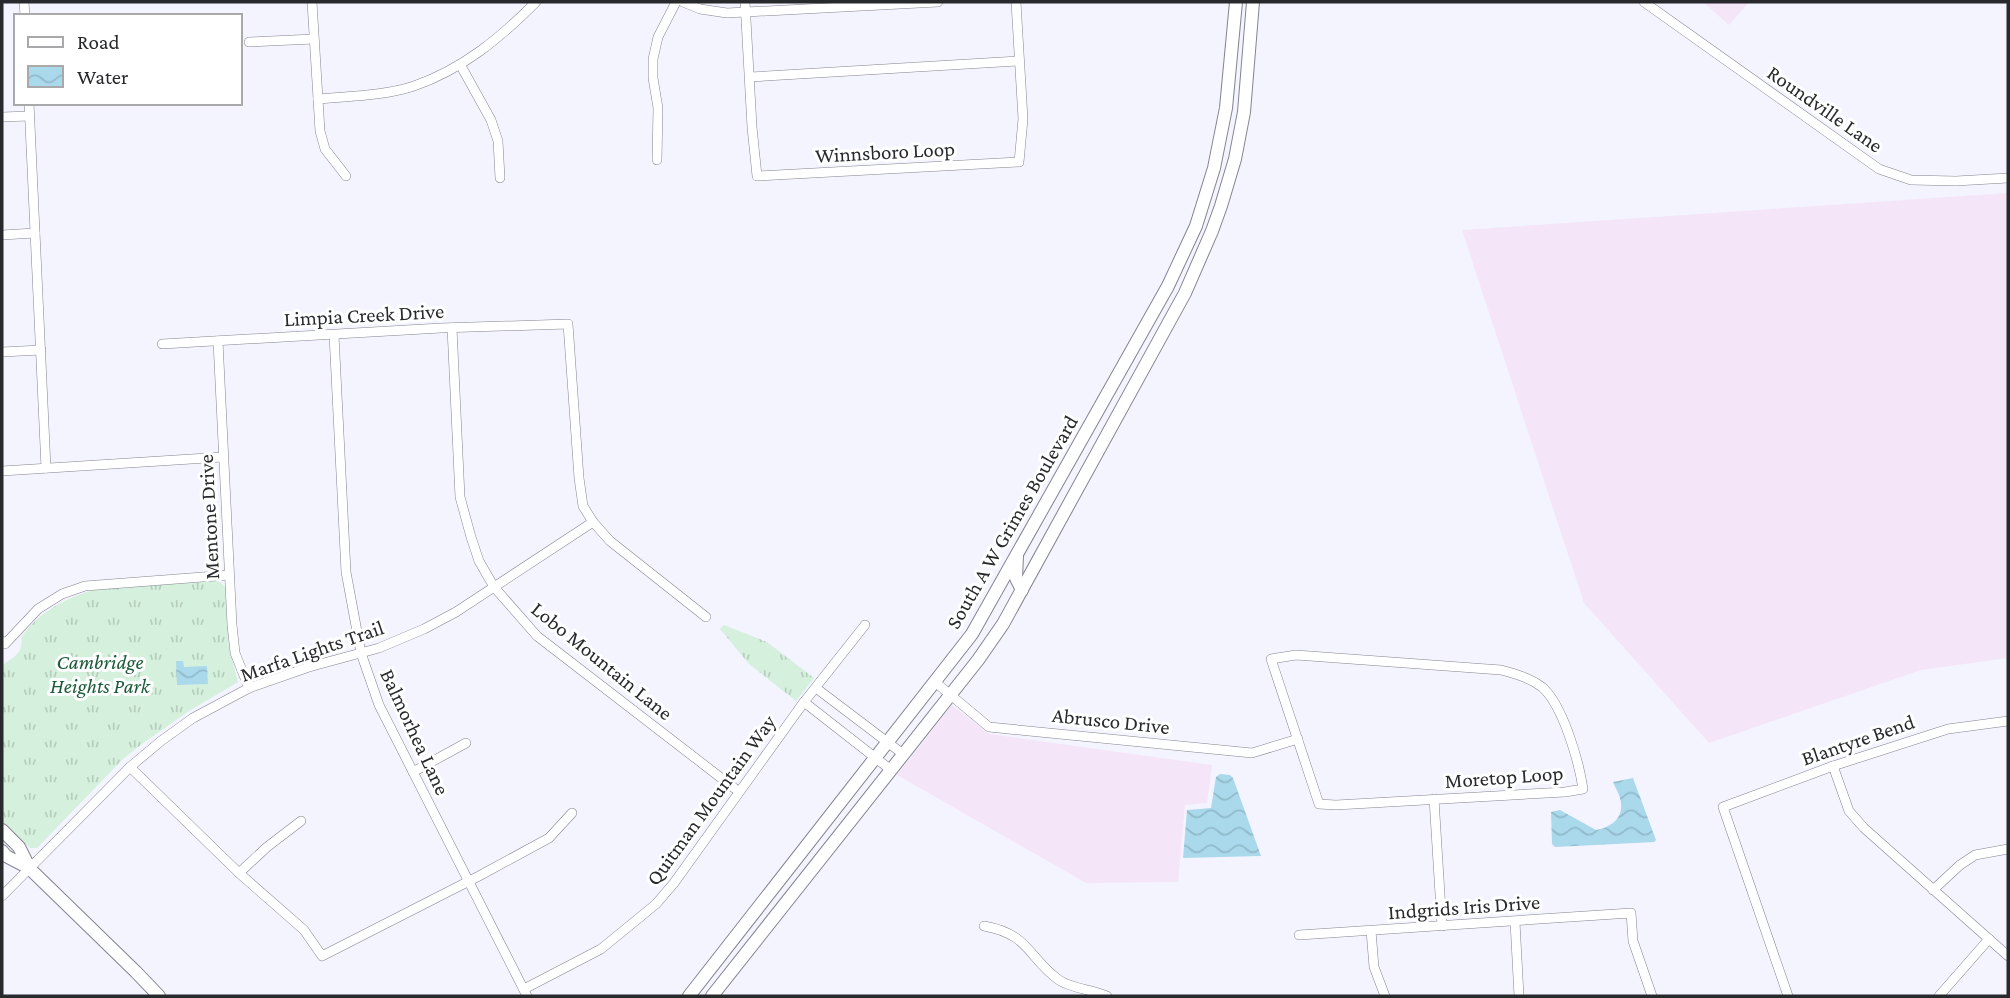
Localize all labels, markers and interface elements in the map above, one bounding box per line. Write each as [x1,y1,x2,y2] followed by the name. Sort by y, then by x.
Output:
[14,14,242,105] legend
[77,30,120,54] text: Road
[1763,60,1887,158] street label: Roundville Lane
[77,65,129,89] text: Water
[814,136,956,168] street label: Winnsboro Loop
[283,299,445,331] street label: Limpia Creek Drive
[941,411,1083,633] street label: South A W Grimes Boulevard
[194,454,224,580] street label: Mentone Drive
[527,597,677,725] street label: Lobo Mountain Lane
[237,615,387,687] street label: Marfa Lights Trail
[50,650,151,698] park label: Cambridge Heights Park
[375,665,455,799] street label: Balmorhea Lane
[1051,703,1171,739] street label: Abrusco Drive
[1798,709,1918,771] street label: Blantyre Bend
[641,710,781,890] street label: Quitman Mountain Way
[1444,761,1564,793] street label: Moretop Loop
[1387,890,1541,924] street label: Indgrids Iris Drive

